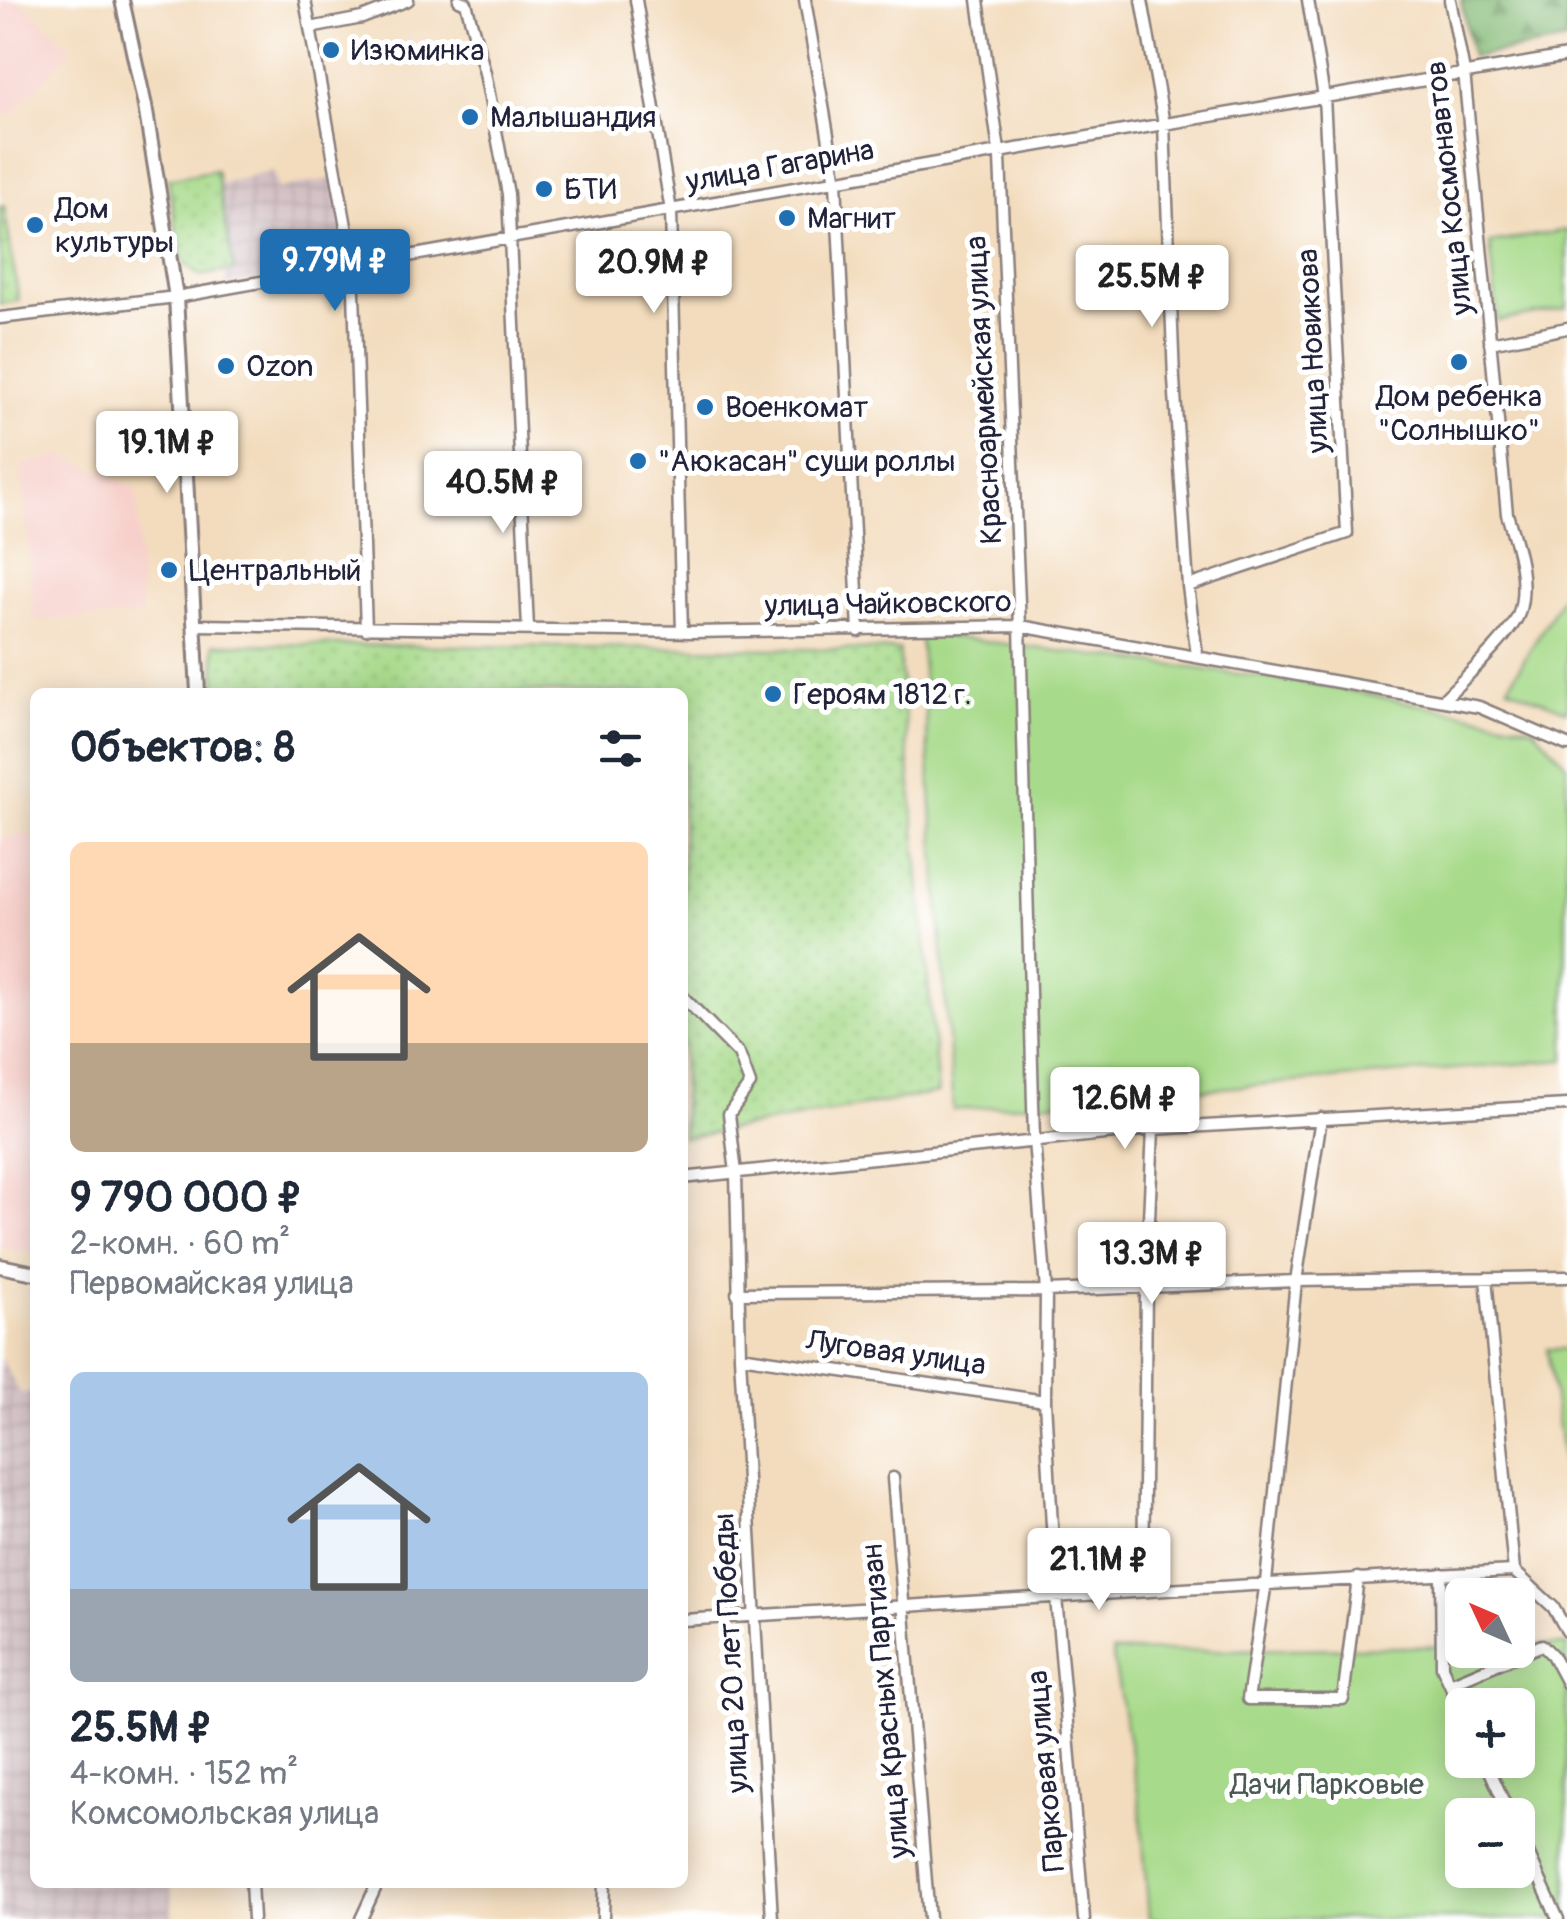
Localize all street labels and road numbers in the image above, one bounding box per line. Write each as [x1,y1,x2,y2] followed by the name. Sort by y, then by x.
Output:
[1417,59,1481,318] street label: улица Космонавтов
[682,131,877,201] street label: улица Гагарина
[957,235,1011,545] street label: Красноармейская улица
[1289,248,1337,455] street label: улица Новикова
[763,583,1012,625] street label: улица Чайковского
[803,1322,988,1384] street label: Луговая улица
[705,1512,757,1795] street label: улица 20 лет Победы
[854,1542,918,1861] street label: улица Красных Партизан
[1019,1669,1073,1873] street label: Парковая улица

